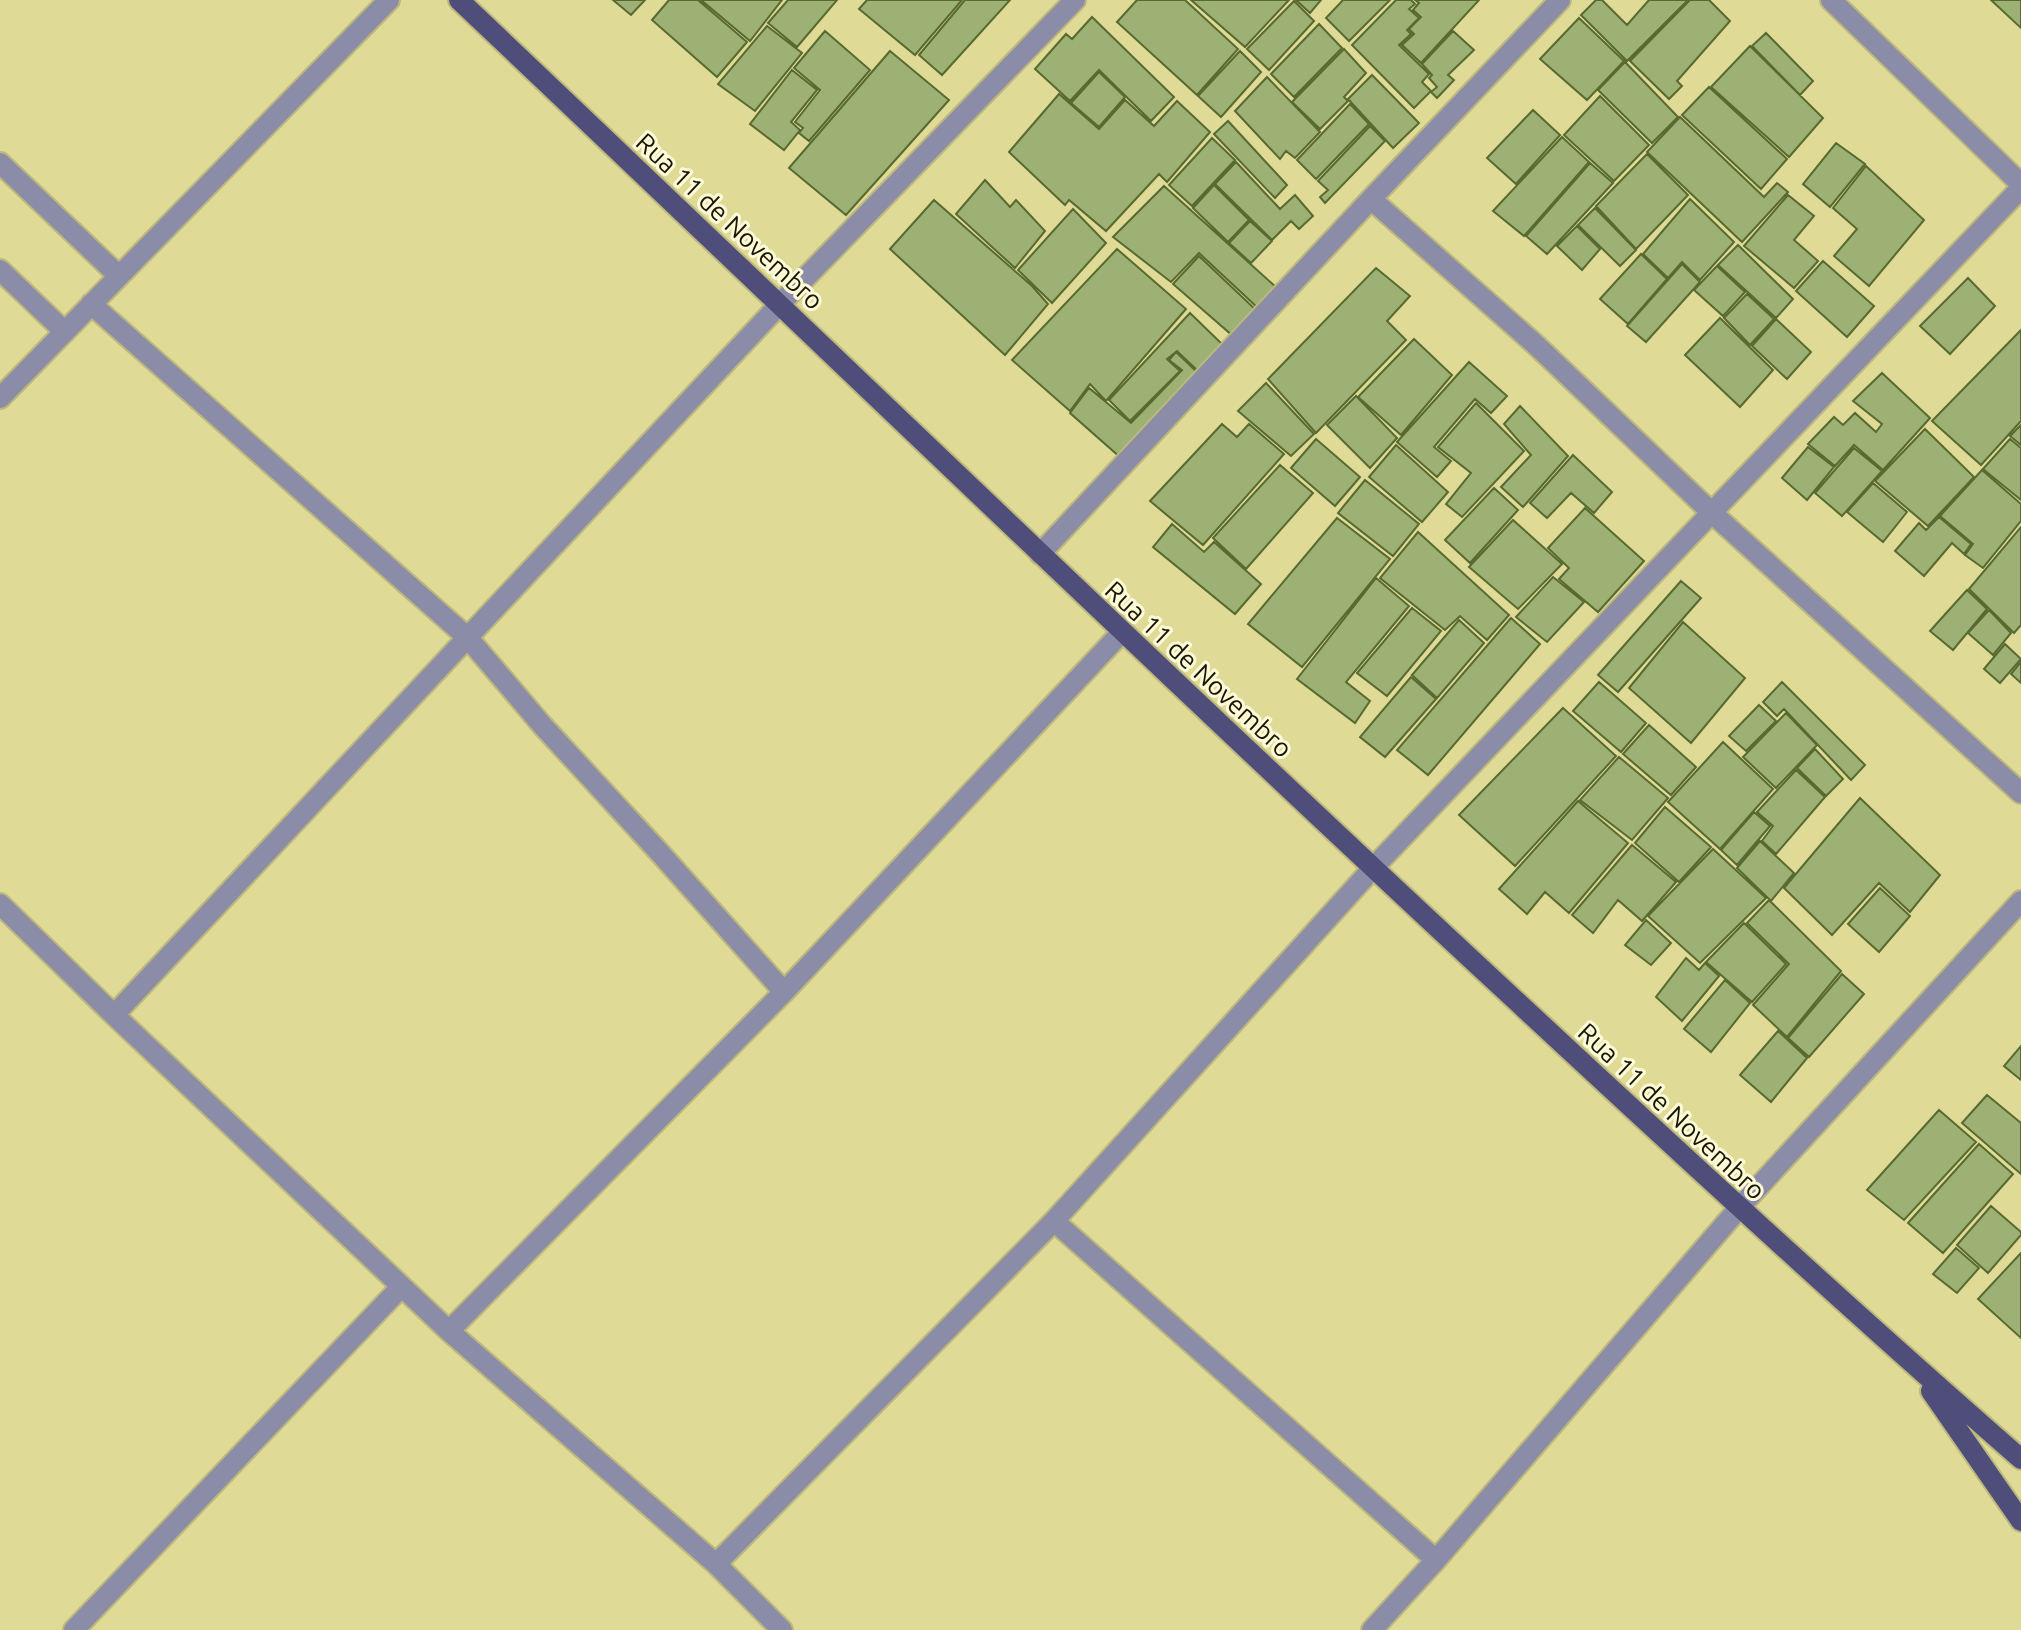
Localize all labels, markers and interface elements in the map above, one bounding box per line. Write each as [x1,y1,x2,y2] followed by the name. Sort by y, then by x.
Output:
[631,127,829,315] street label: Rua 11 de Novembro
[1100,575,1298,763] street label: Rua 11 de Novembro
[1573,1017,1771,1205] street label: Rua 11 de Novembro

